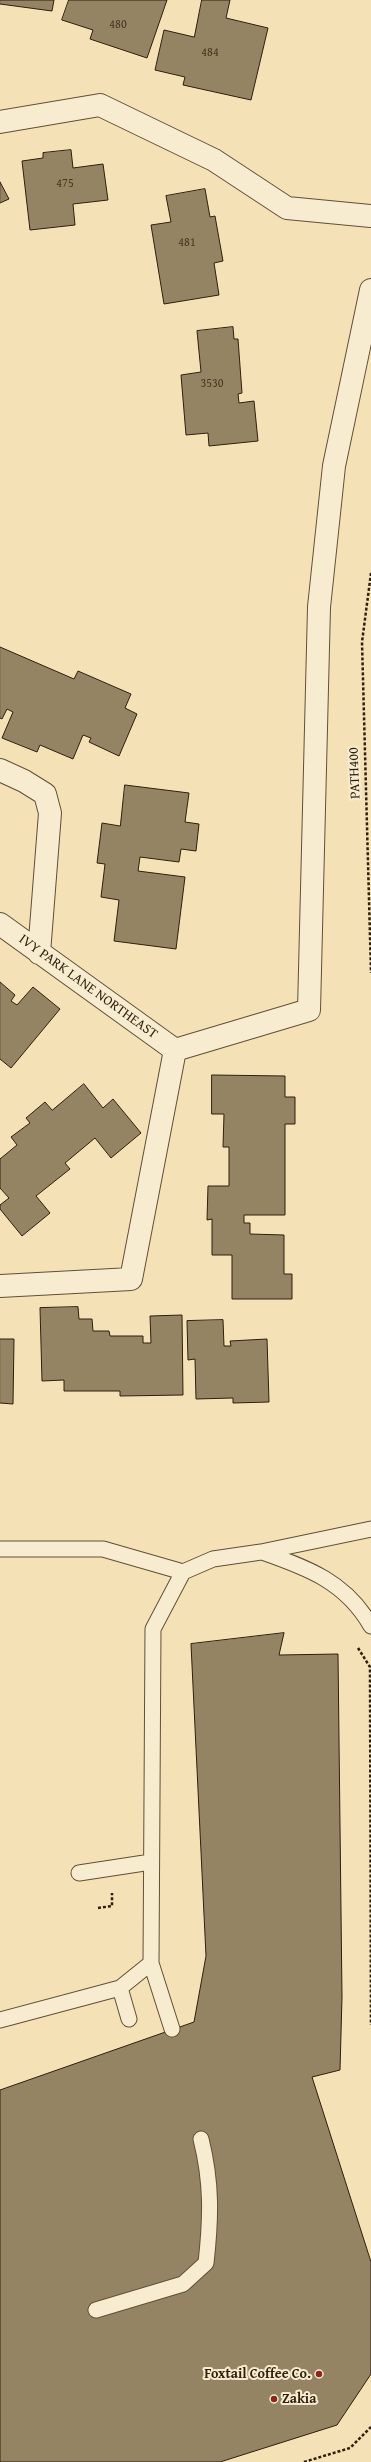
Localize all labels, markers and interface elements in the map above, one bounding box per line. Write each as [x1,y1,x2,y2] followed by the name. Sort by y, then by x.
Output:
[109,18,127,32] house number: 480
[201,46,219,60] house number: 484
[56,177,74,191] house number: 475
[178,236,196,250] house number: 481
[200,377,224,391] house number: 3530
[346,747,364,799] street label: PATH400
[15,931,161,1043] street label: IVY PARK LANE NORTHEAST
[204,2366,311,2382] place label: Foxtail Coffee Co.
[314,2369,324,2379] marker: Foxtail Coffee Co.
[282,2391,316,2407] place label: Zakia
[269,2394,279,2404] marker: Zakia

